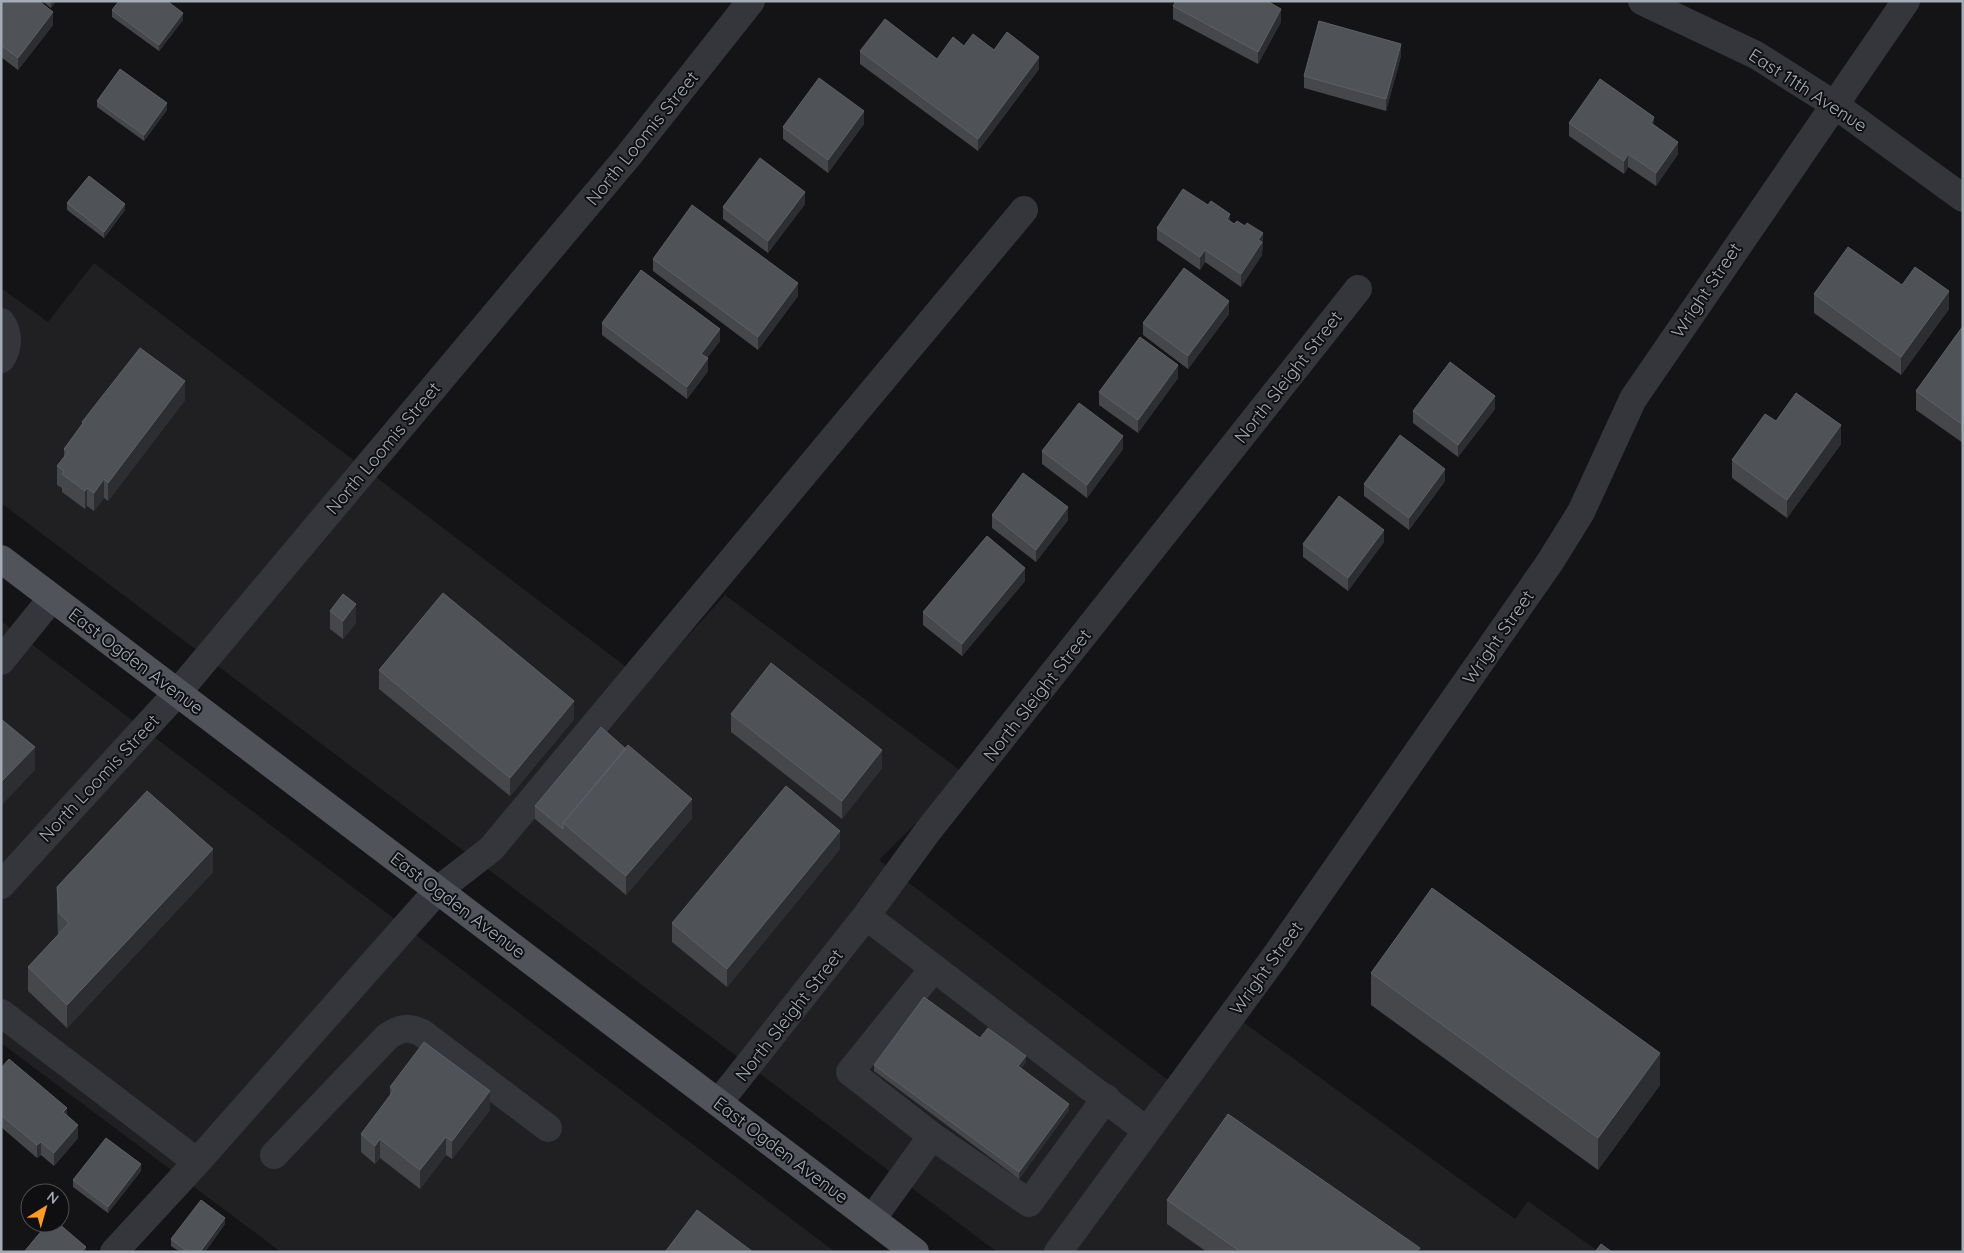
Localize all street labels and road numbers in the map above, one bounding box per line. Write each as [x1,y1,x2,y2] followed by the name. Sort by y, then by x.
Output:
[1744,43,1872,137] street label: East 11th Avenue
[581,66,703,210] street label: North Loomis Street
[1666,238,1746,342] street label: Wright Street
[1229,306,1347,448] street label: North Sleight Street
[321,377,445,519] street label: North Loomis Street
[1457,585,1539,689] street label: Wright Street
[64,603,208,719] street label: East Ogden Avenue
[978,624,1096,766] street label: North Sleight Street
[34,709,164,847] street label: North Loomis Street
[386,847,530,963] street label: East Ogden Avenue
[1224,917,1308,1019] street label: Wright Street
[730,944,848,1086] street label: North Sleight Street
[709,1092,853,1208] street label: East Ogden Avenue

